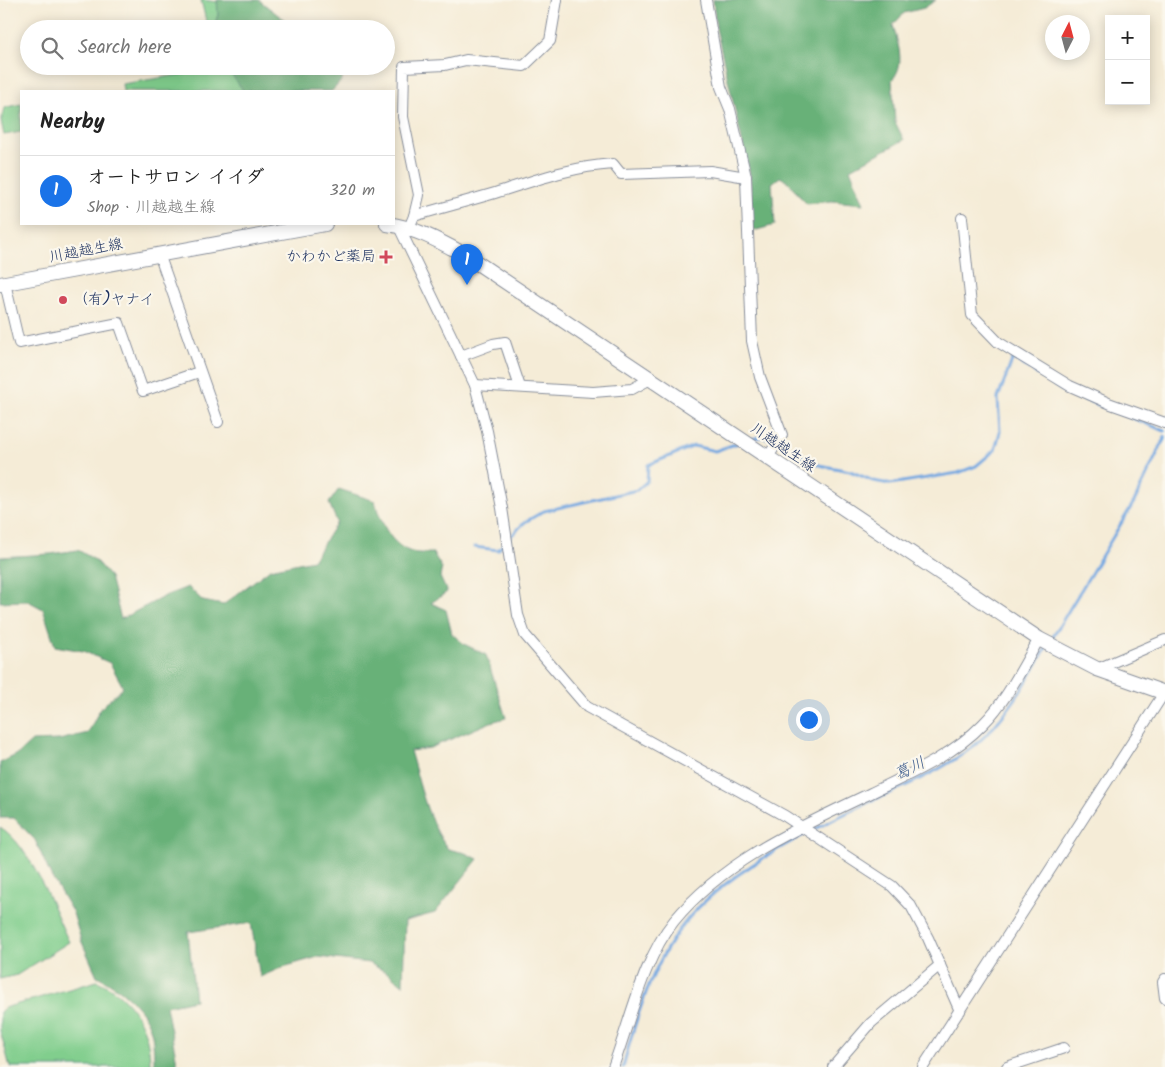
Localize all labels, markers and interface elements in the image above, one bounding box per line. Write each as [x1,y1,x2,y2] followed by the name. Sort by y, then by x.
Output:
[1045,15,1090,60] north arrow
[1105,15,1150,105] map controls
[1105,15,1150,60] button: +
[20,20,395,75] search box
[78,33,172,63] text: Search here
[38,34,66,62] icon: search
[1105,60,1150,105] button: −
[40,106,105,139] text: Nearby
[87,163,265,193] text: オートサロン イイダ
[54,178,58,203] text: 1
[329,178,375,203] text: 320 m
[87,195,216,220] text: Shop · 川越越生線
[47,232,125,270] street label: 川越越生線
[451,244,483,285] pin: 1
[286,245,376,269] place label: かわかど薬局
[380,251,392,263] marker: かわかど薬局
[73,288,154,312] place label: （有)ヤナイ
[57,294,69,306] marker: （有)ヤナイ
[745,417,821,479] street label: 川越越生線
[796,707,822,733] your location
[890,751,930,787] water label: 葛川

